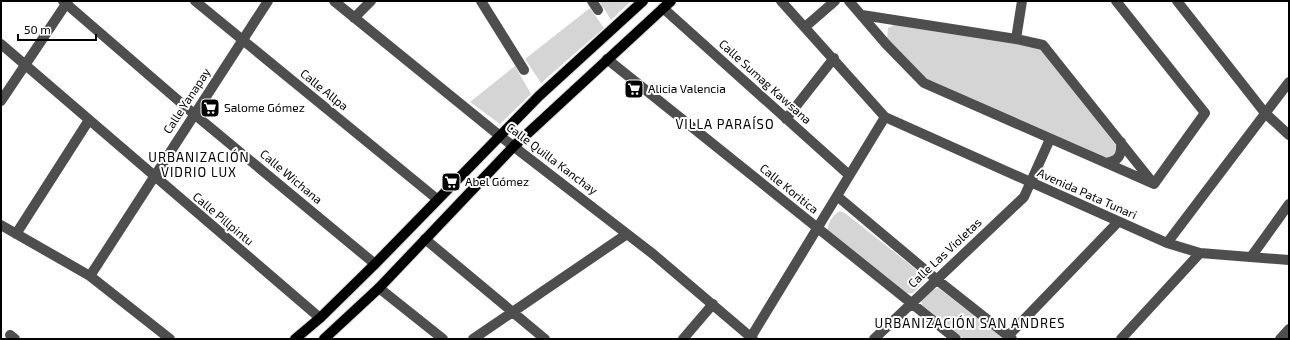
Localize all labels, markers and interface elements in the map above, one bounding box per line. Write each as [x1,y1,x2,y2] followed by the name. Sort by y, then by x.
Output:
[18,16,96,42] scale bar
[24,22,51,36] text: 50 m
[717,36,815,126] street label: Calle Sumag Kawsana
[160,64,213,136] street label: Calle Yanapay
[298,66,351,113] street label: Calle Allpa
[623,78,645,100] supermarket icon: Alicia Valencia
[648,81,726,95] place label: Alicia Valencia
[199,97,221,119] supermarket icon: Salome Gómez
[224,100,305,114] place label: Salome Gómez
[675,115,775,132] district label: VILLA PARAÍSO
[504,119,601,198] street label: Calle Quilla Kanchay
[258,146,326,206] street label: Calle Wichana
[148,148,250,180] district label: URBANIZACIÓN VIDRIO LUX
[758,160,822,216] street label: Calle Koritica
[1036,165,1139,221] street label: Avenida Pata Tunari
[440,171,462,193] supermarket icon: Abel Gómez
[465,174,529,188] place label: Abel Gómez
[190,189,257,248] street label: Calle Pillpintu
[905,215,984,290] street label: Calle Las Violetas
[875,314,1066,331] district label: URBANIZACIÓN SAN ANDRES

